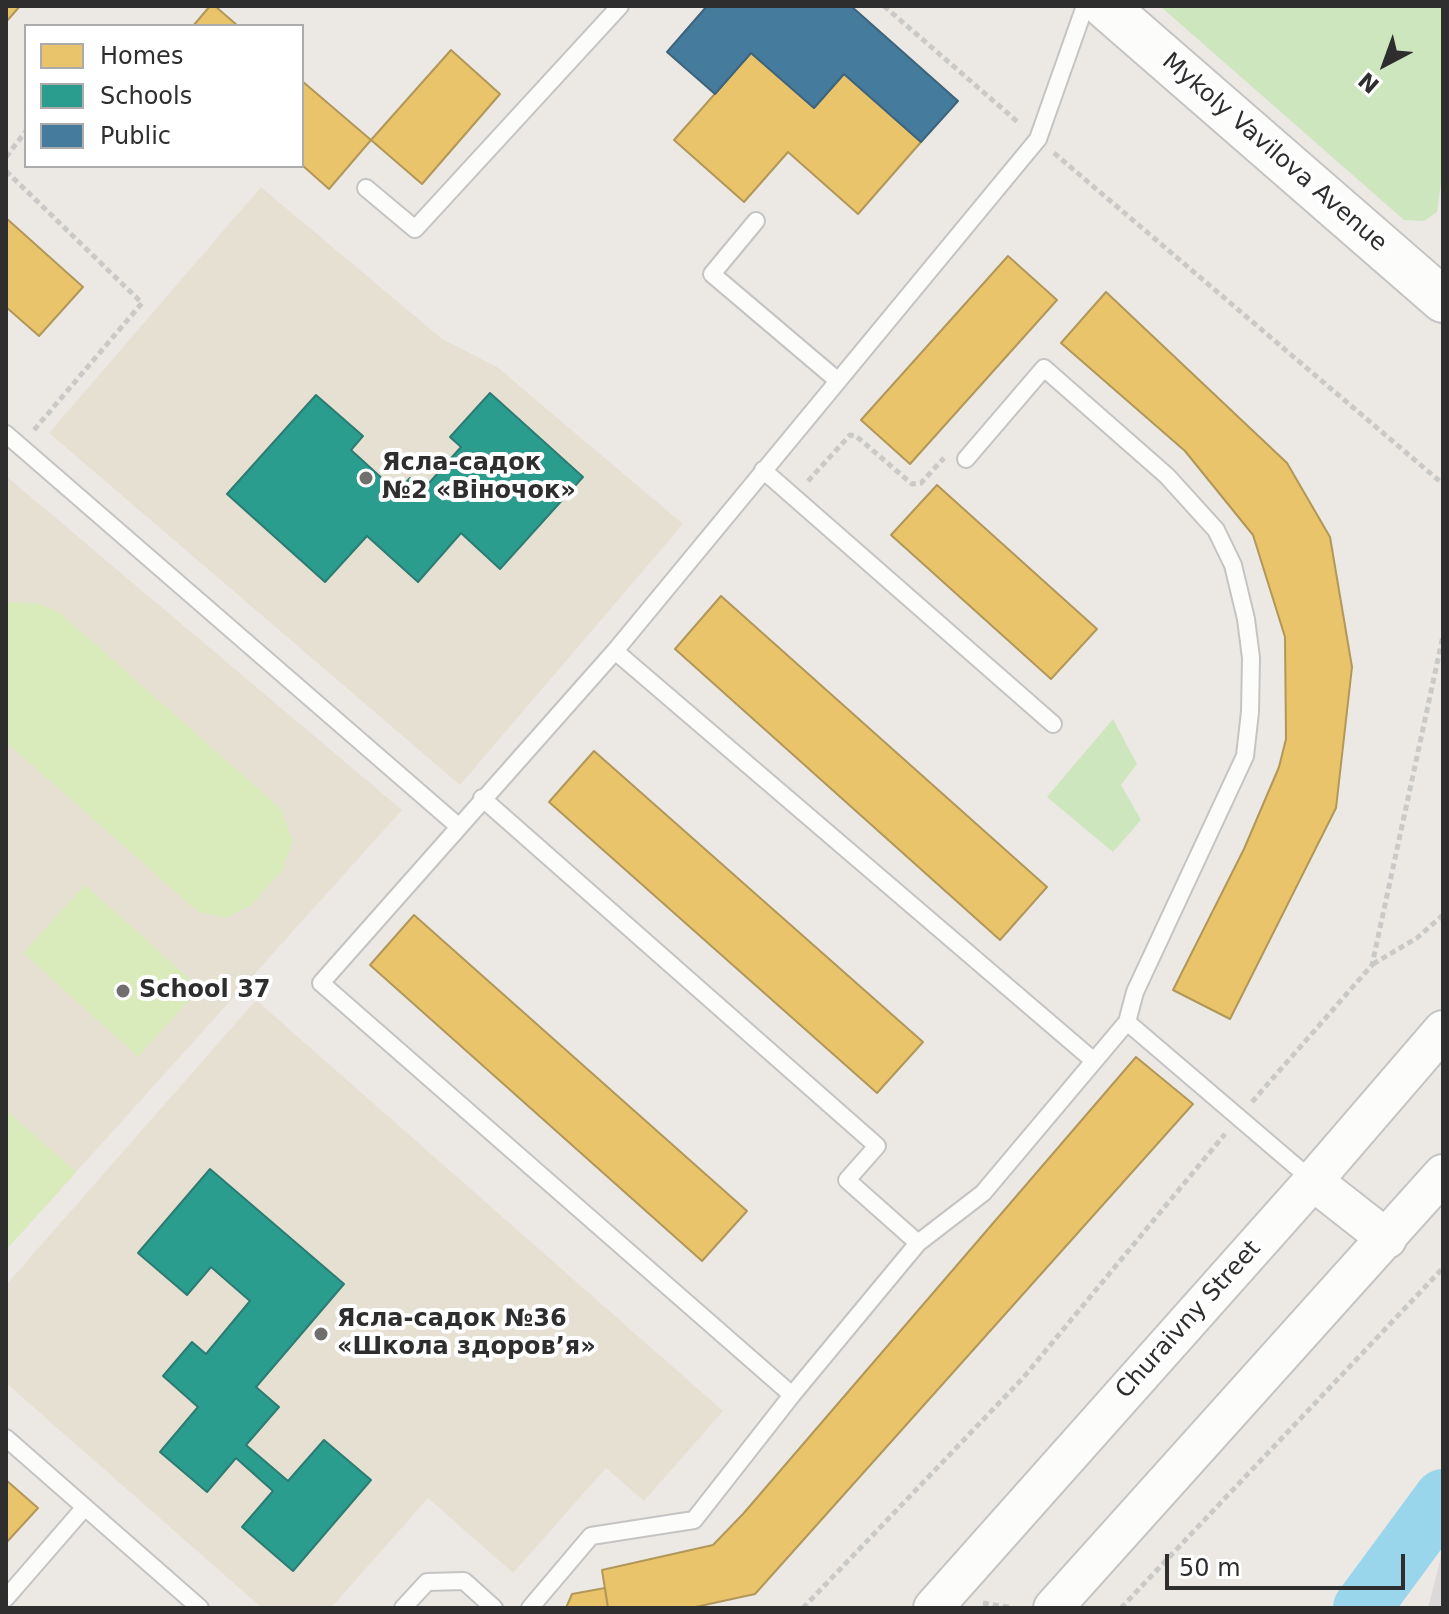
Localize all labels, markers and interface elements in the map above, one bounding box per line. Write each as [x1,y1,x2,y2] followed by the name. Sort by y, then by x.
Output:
[24,24,304,168] legend
[1345,24,1425,104] north arrow
[100,42,183,70] text: Homes
[1156,48,1392,258] street label: Mykoly Vavilova Avenue
[1354,67,1384,98] text: N
[100,82,192,110] text: Schools
[100,122,171,150] text: Public
[382,450,576,506] place label: Ясла-садок №2 «Віночок»
[357,469,375,487] marker: Ясла-садок №2 «Віночок»
[139,977,271,1005] place label: School 37
[114,982,132,1000] marker: School 37
[1111,1235,1267,1405] street label: Churaivny Street
[337,1306,596,1362] place label: Ясла-садок №36 «Школа здоров’я»
[312,1325,330,1343] marker: Ясла-садок №36 «Школа здоров’я»
[1169,1538,1409,1588] scale bar
[1179,1554,1241,1582] text: 50 m

